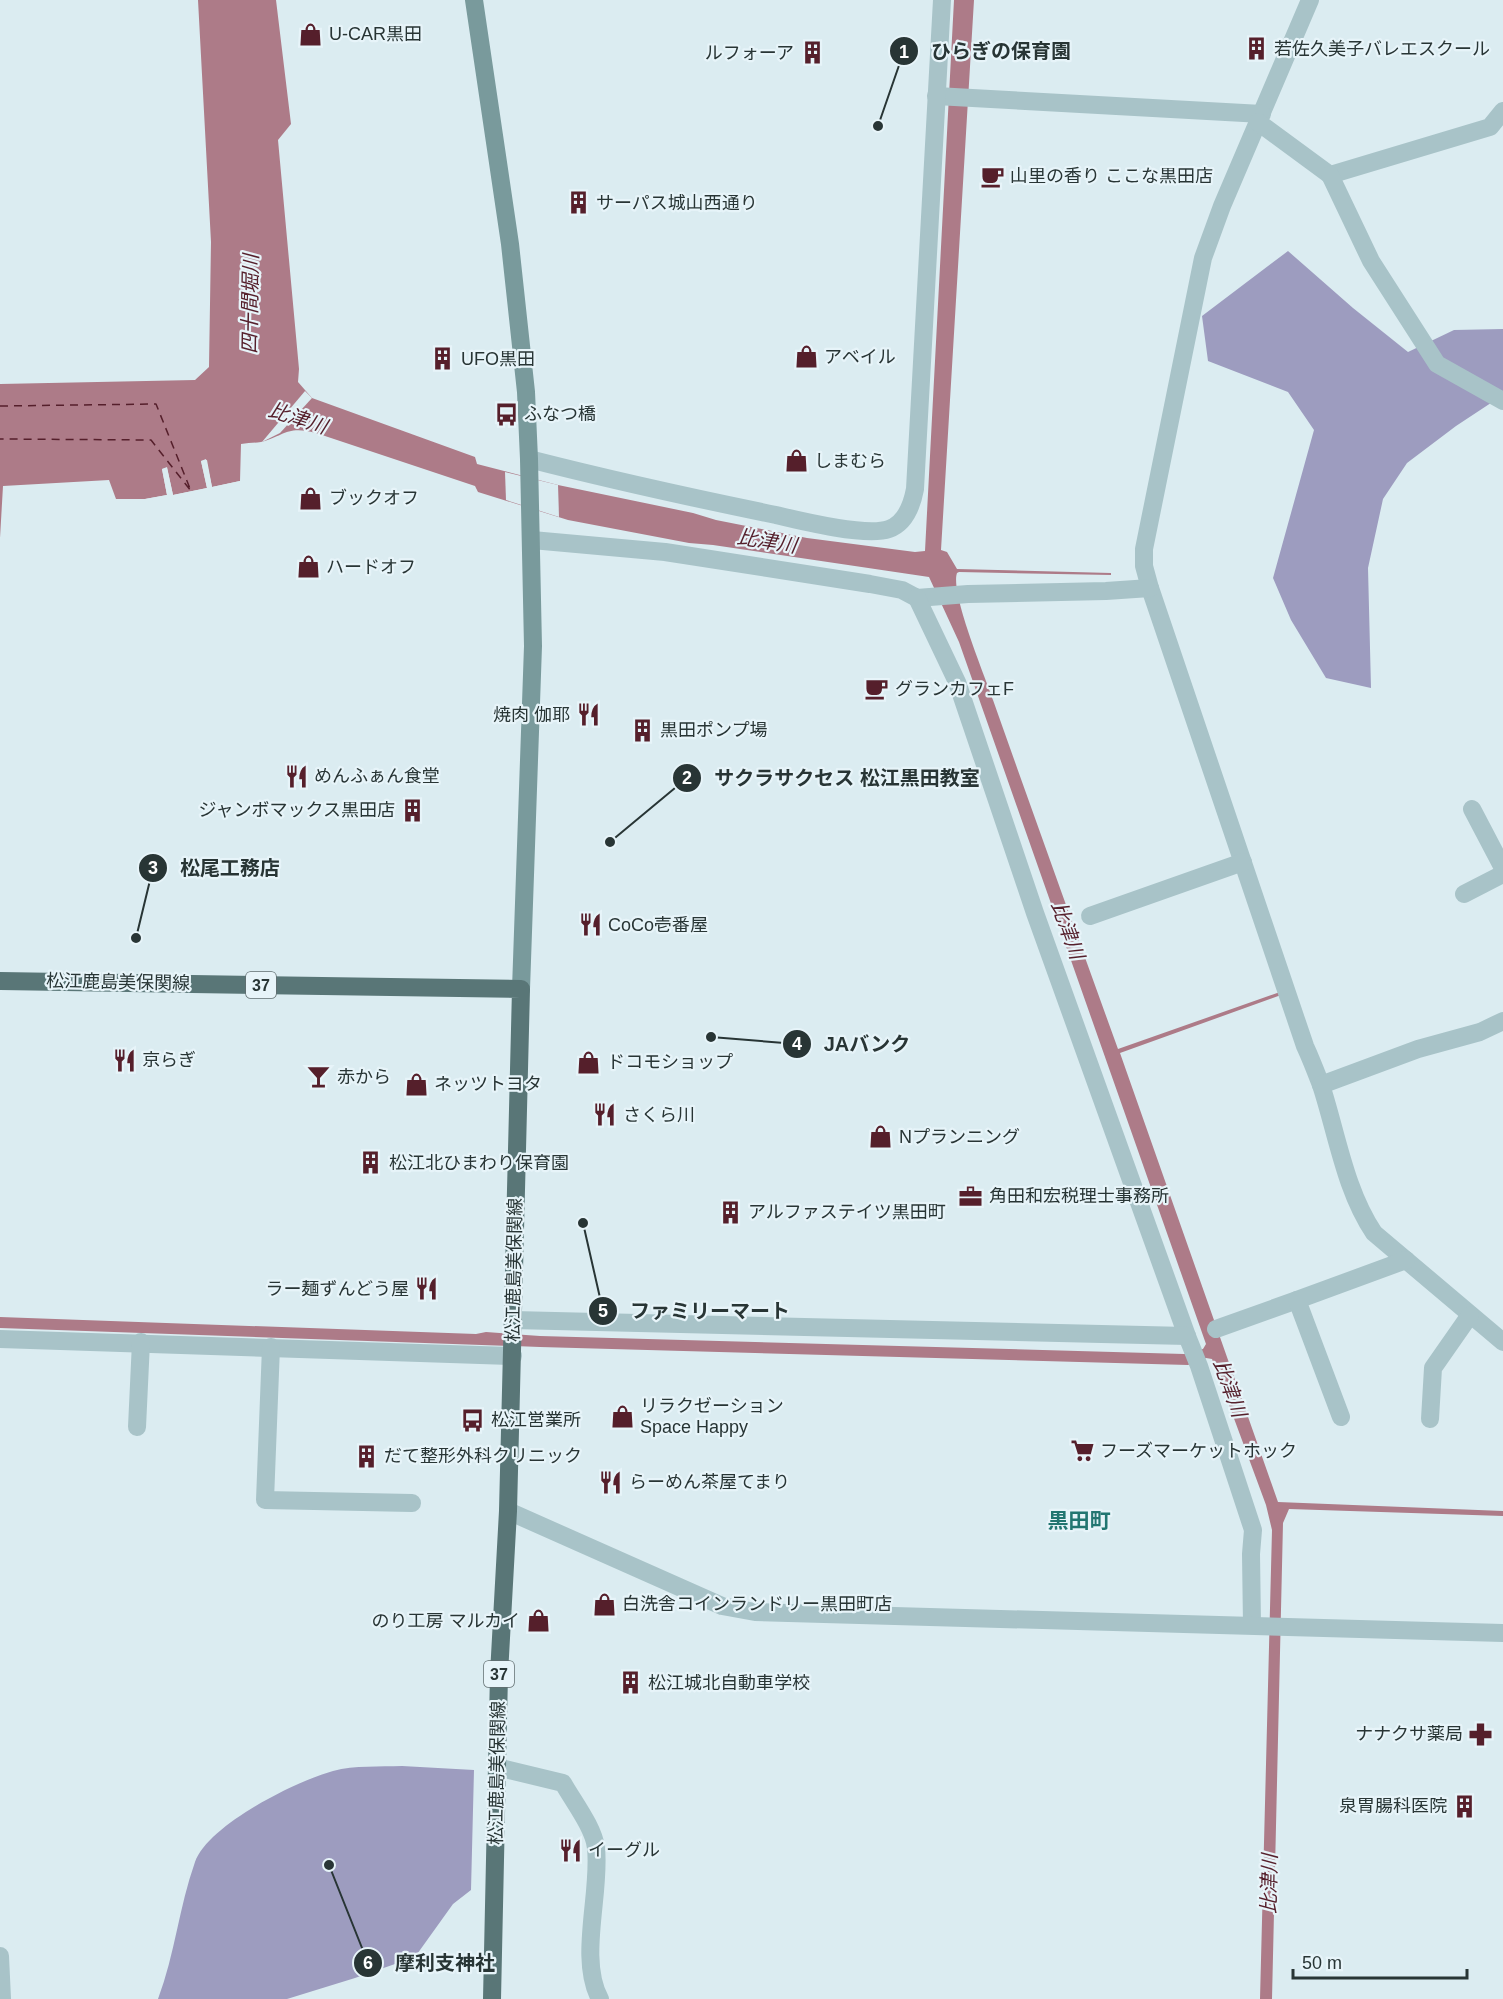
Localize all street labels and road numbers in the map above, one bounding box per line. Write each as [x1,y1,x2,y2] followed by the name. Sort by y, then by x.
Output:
[46,971,190,993] street label: 松江鹿島美保関線
[246,972,276,998] road number: 37
[503,1198,525,1342] street label: 松江鹿島美保関線
[484,1661,514,1687] road number: 37
[486,1701,508,1845] street label: 松江鹿島美保関線

